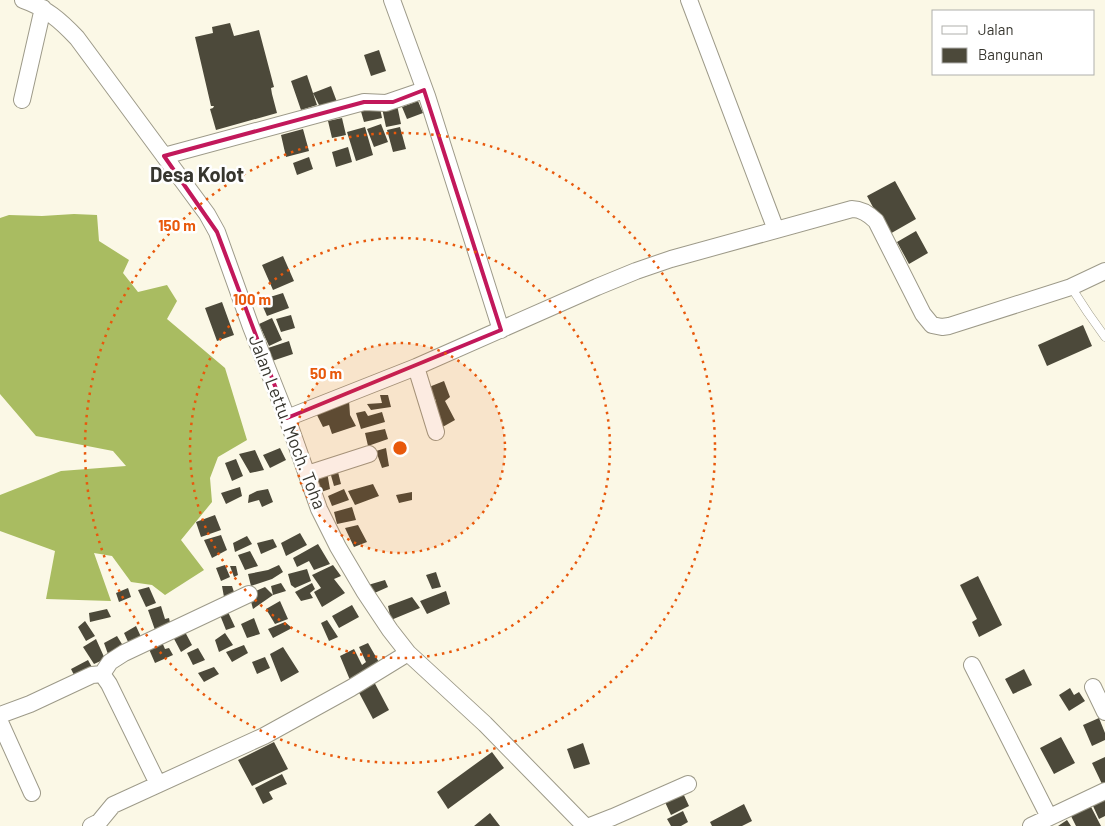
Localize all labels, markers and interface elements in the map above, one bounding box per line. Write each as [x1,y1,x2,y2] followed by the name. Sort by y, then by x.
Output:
[932,10,1095,75] legend
[978,20,1014,38] text: Jalan
[978,45,1043,63] text: Bangunan
[150,162,244,186] district label: Desa Kolot
[158,216,196,234] text: 150 m
[233,290,271,308] text: 100 m
[245,331,331,512] street label: Jalan Lettu. Moch. Toha
[310,364,342,382] text: 50 m
[391,439,409,457] centre of rings

